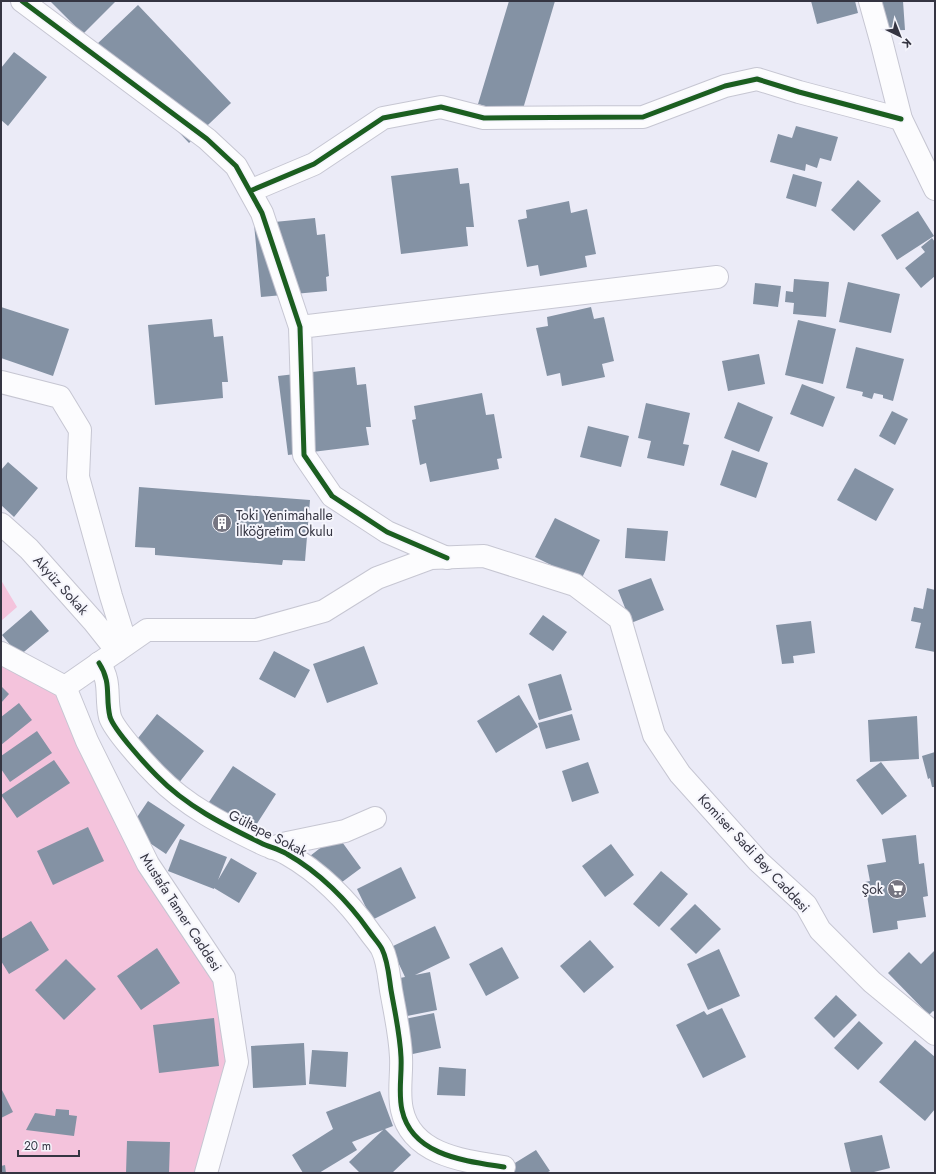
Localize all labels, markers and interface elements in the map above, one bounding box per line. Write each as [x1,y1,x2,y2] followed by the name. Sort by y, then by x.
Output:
[880,16,920,56] north arrow
[898,35,915,52] text: K
[236,505,333,541] place label: Toki Yenimahalle İlköğretim Okulu
[211,512,233,534] building icon: Toki Yenimahalle İlköğretim Okulu
[29,551,94,620] street label: Akyüz Sokak
[694,789,814,917] street label: Komiser Sadi Bey Caddesi
[225,805,311,862] street label: Gültepe Sokak
[135,849,227,975] street label: Mustafa Tamer Caddesi
[886,878,908,900] supermarket icon: Şok
[862,879,884,899] place label: Şok
[18,1132,79,1158] scale bar
[24,1137,51,1155] text: 20 m

